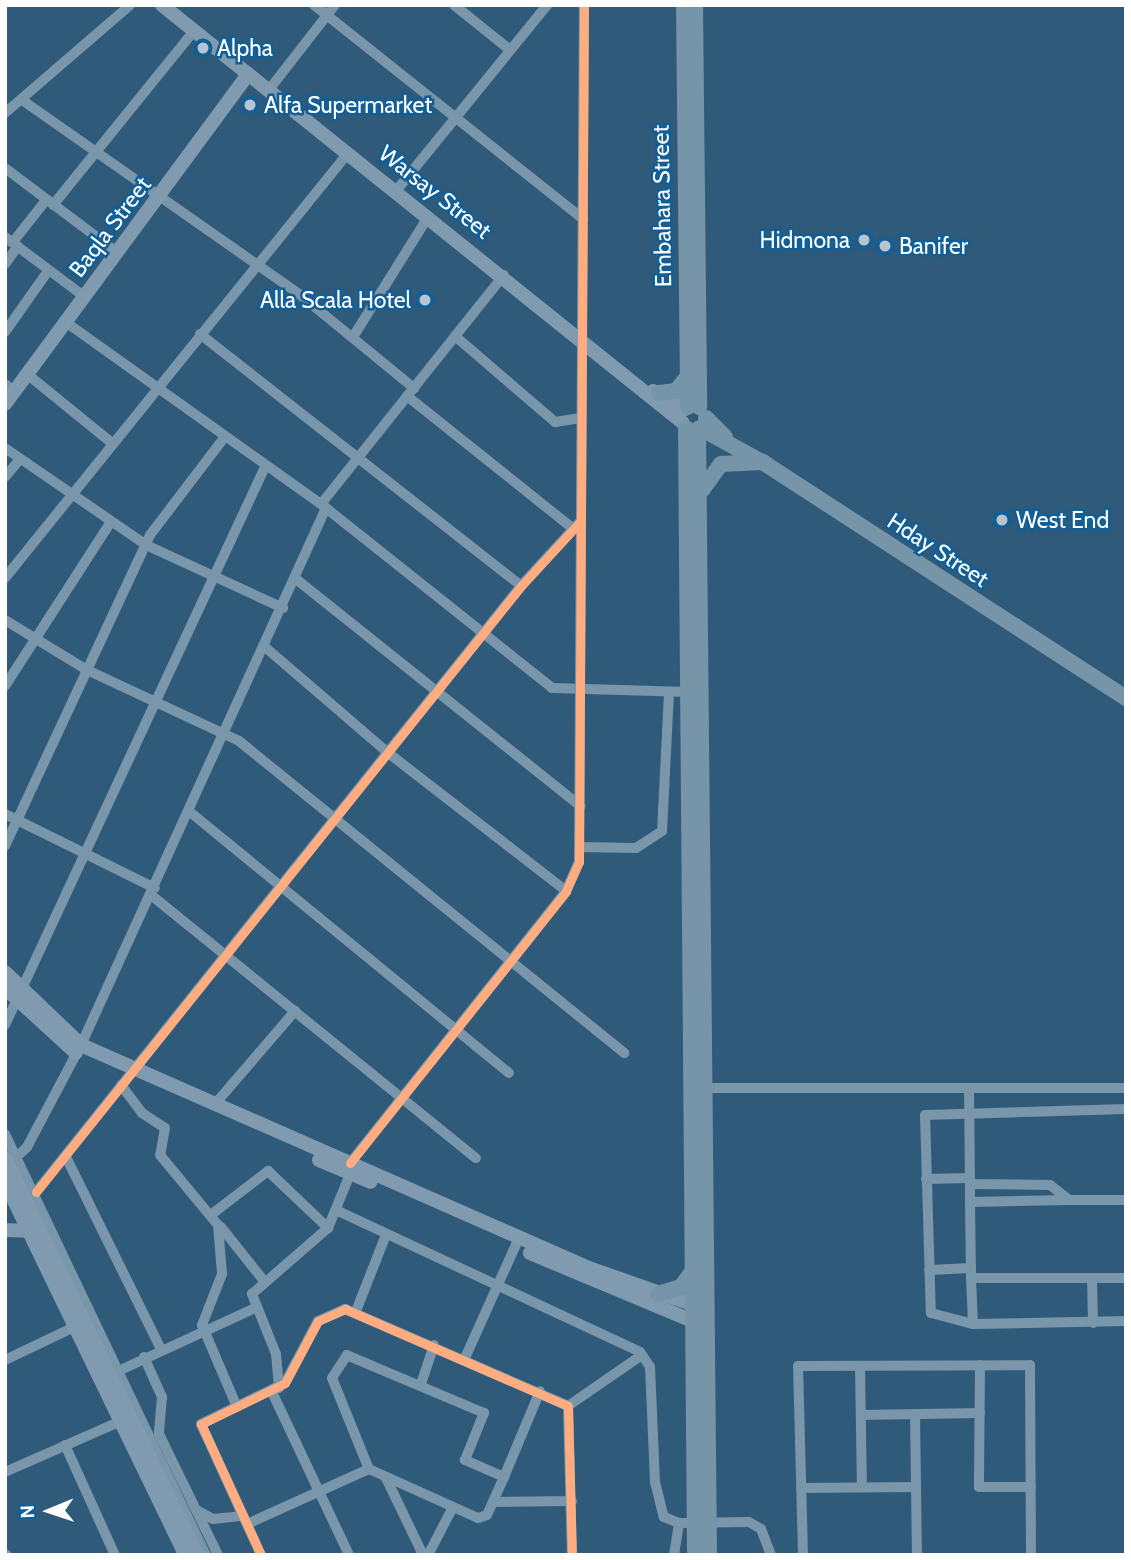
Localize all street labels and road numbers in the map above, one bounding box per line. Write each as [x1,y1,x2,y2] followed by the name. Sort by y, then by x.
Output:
[647,125,677,287] street label: Embahara Street
[373,140,497,244] street label: Warsay Street
[63,171,157,283] street label: Baqla Street
[882,507,994,593] street label: Hday Street

